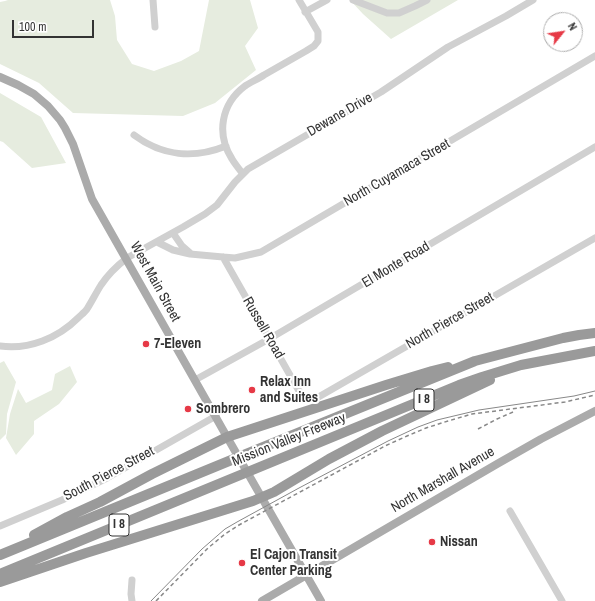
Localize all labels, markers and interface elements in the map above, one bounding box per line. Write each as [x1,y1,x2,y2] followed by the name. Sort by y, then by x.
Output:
[14,12,96,38] scale bar
[543,12,583,52] north arrow
[19,19,46,35] text: 100 m
[565,20,580,33] text: N
[304,90,376,140] street label: Dewane Drive
[341,136,453,210] street label: North Cuyamaca Street
[359,238,433,292] street label: El Monte Road
[126,239,184,325] street label: West Main Street
[403,289,497,353] street label: North Pierce Street
[239,294,287,362] street label: Russell Road
[154,336,201,352] place label: 7-Eleven
[141,339,151,349] marker: 7-Eleven
[260,374,318,406] place label: Relax Inn and Suites
[247,385,257,395] marker: Relax Inn and Suites
[414,389,434,411] road number: I 8
[196,401,250,417] place label: Sombrero
[183,404,193,414] marker: Sombrero
[230,410,348,470] street label: Mission Valley Freeway
[61,443,157,505] street label: South Pierce Street
[388,444,498,516] street label: North Marshall Avenue
[109,514,129,536] road number: I 8
[440,534,478,550] place label: Nissan
[427,537,437,547] marker: Nissan
[250,547,337,580] place label: El Cajon Transit Center Parking
[237,558,247,568] marker: El Cajon Transit Center Parking

